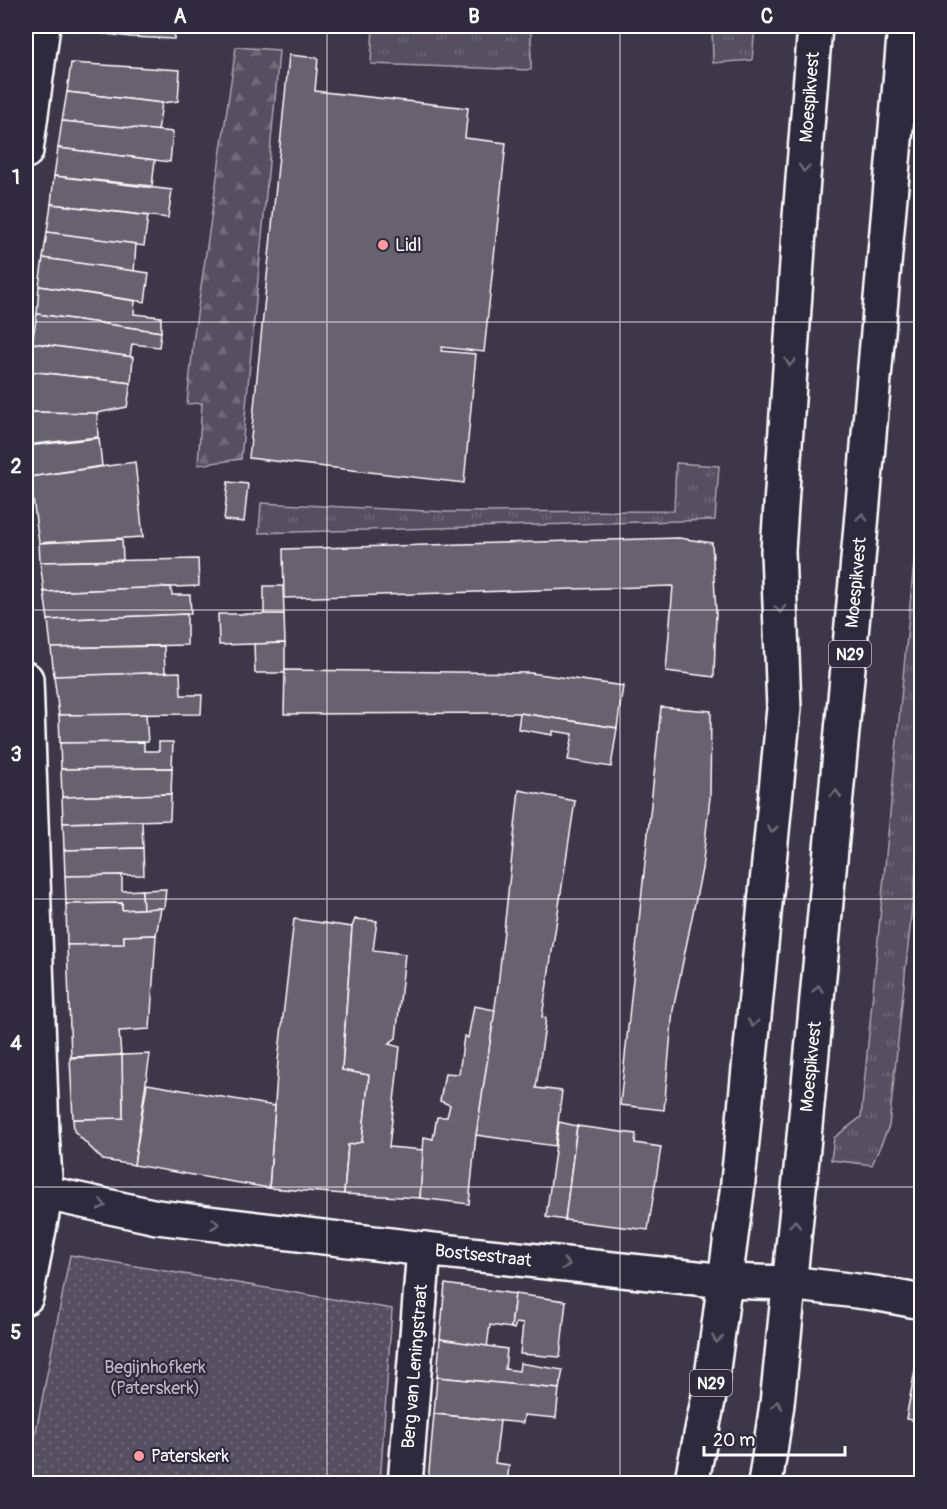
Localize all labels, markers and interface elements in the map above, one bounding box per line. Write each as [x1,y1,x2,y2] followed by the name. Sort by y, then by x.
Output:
[174,4,187,29] text: A
[468,4,480,29] text: B
[761,4,773,29] text: C
[795,50,825,144] street label: Moespikvest
[798,163,811,172] one-way arrow
[12,165,20,190] text: 1
[395,234,421,257] place label: Lidl
[376,238,390,252] marker: Lidl
[784,358,797,367] one-way arrow
[10,454,22,479] text: 2
[855,512,868,521] one-way arrow
[841,536,872,629] street label: Moespikvest
[774,605,787,614] one-way arrow
[829,641,871,667] road number: N29
[10,742,22,767] text: 3
[829,790,842,799] one-way arrow
[766,825,779,834] one-way arrow
[811,984,824,993] one-way arrow
[747,1019,760,1028] one-way arrow
[795,1019,827,1113] street label: Moespikvest
[10,1031,22,1056] text: 4
[97,1198,107,1211] one-way arrow
[211,1217,220,1229] one-way arrow
[788,1220,801,1229] one-way arrow
[434,1239,533,1272] street label: Bostsestraat
[561,1257,570,1270] one-way arrow
[397,1283,433,1450] street label: Berg van Leningstraat
[11,1320,22,1345] text: 5
[711,1334,723,1343] one-way arrow
[104,1356,206,1400] park label: Begijnhofkerk (Paterskerk)
[690,1370,732,1396] road number: N29
[770,1400,783,1409] one-way arrow
[704,1419,845,1457] scale bar
[713,1429,755,1452] text: 20 m
[151,1445,229,1468] place label: Paterskerk
[132,1449,146,1463] marker: Paterskerk

